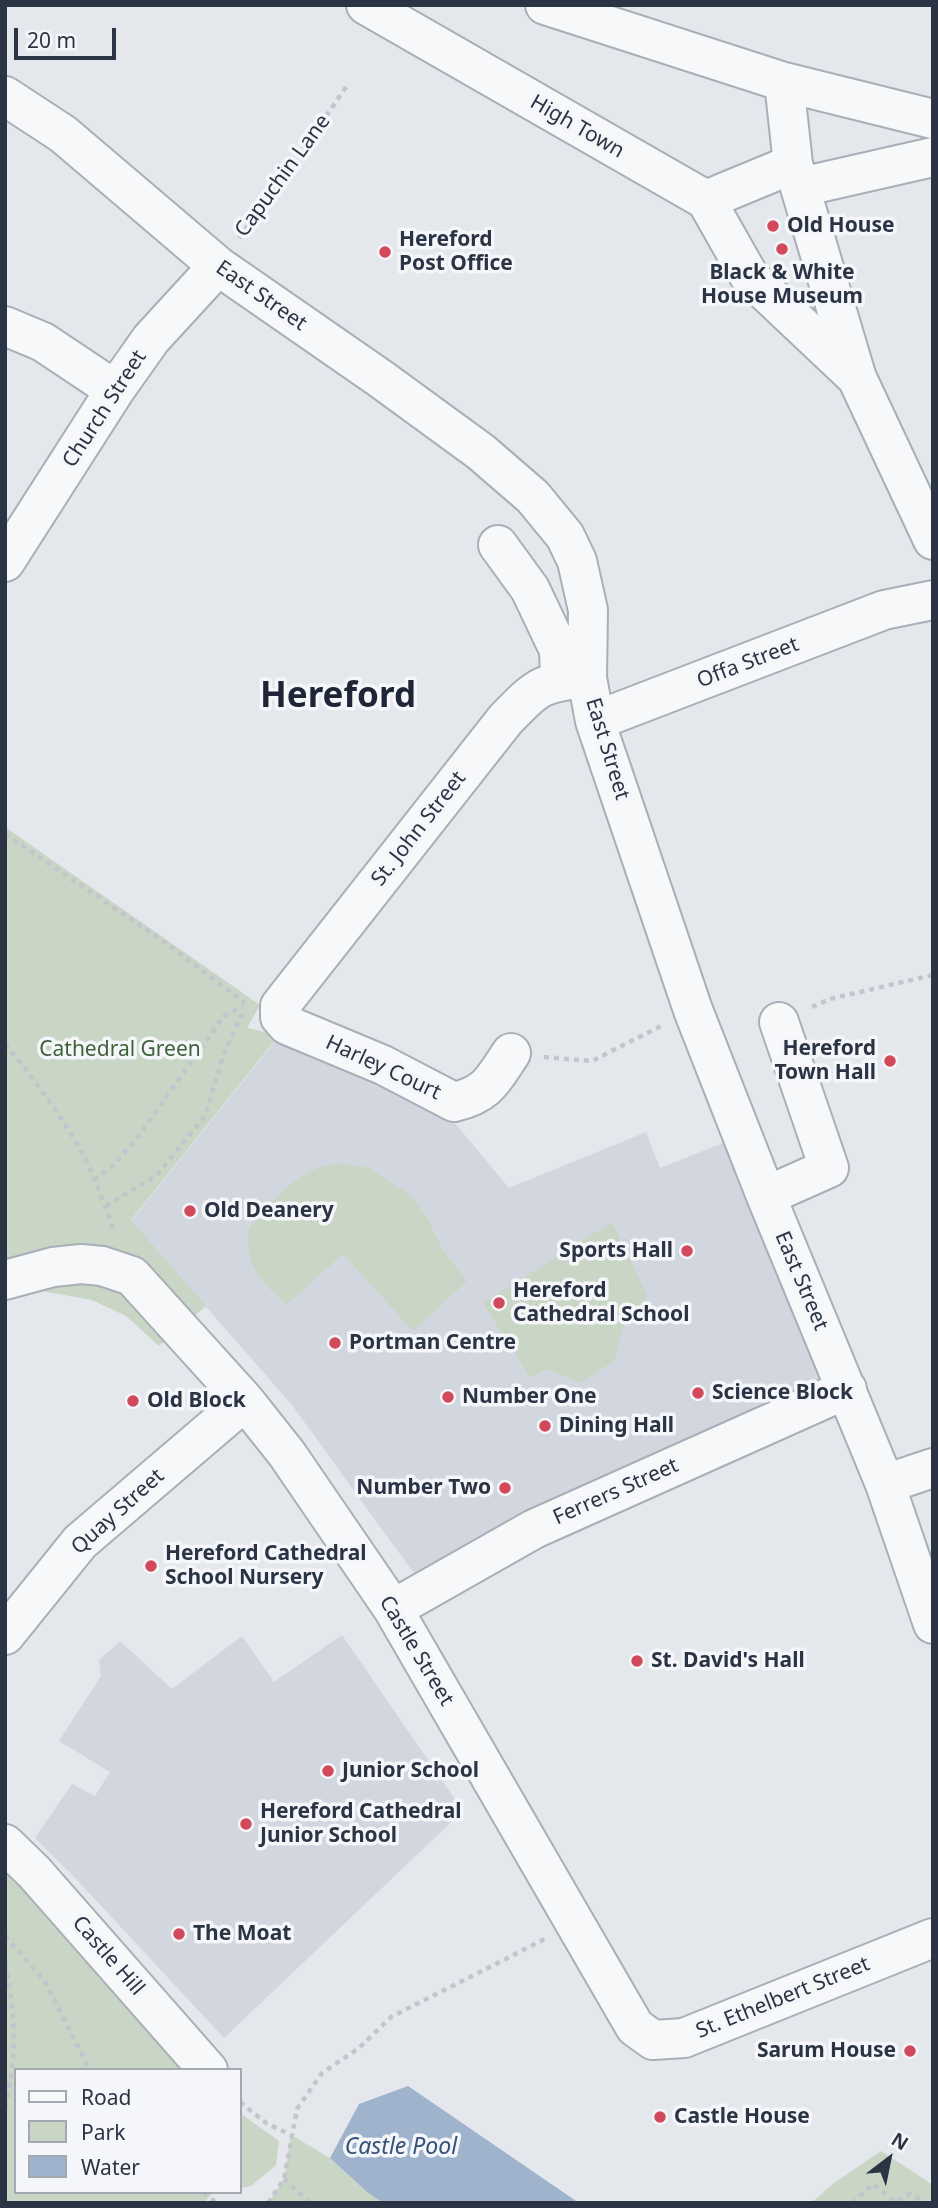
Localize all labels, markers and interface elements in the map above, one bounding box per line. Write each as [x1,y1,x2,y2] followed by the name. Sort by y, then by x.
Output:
[18,14,119,58] scale bar
[27,26,76,54] text: 20 m
[526,90,628,164] street label: High Town
[230,110,336,242] street label: Capuchin Lane
[787,213,895,239] place label: Old House
[765,218,781,234] marker: Old House
[399,227,513,277] place label: Hereford Post Office
[774,241,790,257] marker: Black & White House Museum
[377,244,393,260] marker: Hereford Post Office
[211,256,311,336] street label: East Street
[701,260,863,310] place label: Black & White House Museum
[58,346,152,472] street label: Church Street
[694,632,802,694] street label: Offa Street
[260,676,416,718] district label: Hereford
[580,695,634,803] street label: East Street
[366,767,472,891] street label: St. John Street
[321,1030,445,1106] street label: Harley Court
[774,1036,876,1086] place label: Hereford Town Hall
[39,1037,201,1063] park label: Cathedral Green
[882,1053,898,1069] marker: Hereford Town Hall
[204,1198,334,1224] place label: Old Deanery
[182,1203,198,1219] marker: Old Deanery
[769,1228,833,1334] street label: East Street
[559,1238,673,1264] place label: Sports Hall
[679,1243,695,1259] marker: Sports Hall
[513,1278,689,1328] place label: Hereford Cathedral School
[491,1295,507,1311] marker: Hereford Cathedral School
[349,1330,516,1356] place label: Portman Centre
[327,1335,343,1351] marker: Portman Centre
[712,1380,853,1406] place label: Science Block
[462,1384,597,1410] place label: Number One
[690,1385,706,1401] marker: Science Block
[147,1388,246,1414] place label: Old Block
[440,1389,456,1405] marker: Number One
[125,1393,141,1409] marker: Old Block
[559,1413,674,1439] place label: Dining Hall
[537,1418,553,1434] marker: Dining Hall
[550,1453,682,1531] street label: Ferrers Street
[66,1464,170,1560] street label: Quay Street
[356,1475,491,1501] place label: Number Two
[497,1480,513,1496] marker: Number Two
[165,1541,366,1591] place label: Hereford Cathedral School Nursery
[143,1558,159,1574] marker: Hereford Cathedral School Nursery
[373,1591,459,1711] street label: Castle Street
[651,1648,805,1674] place label: St. David's Hall
[629,1653,645,1669] marker: St. David's Hall
[342,1758,479,1784] place label: Junior School
[320,1763,336,1779] marker: Junior School
[260,1799,461,1849] place label: Hereford Cathedral Junior School
[238,1816,254,1832] marker: Hereford Cathedral Junior School
[67,1911,149,2001] street label: Castle Hill
[193,1921,291,1947] place label: The Moat
[171,1926,187,1942] marker: The Moat
[693,1952,873,2044] street label: St. Ethelbert Street
[757,2038,896,2064] place label: Sarum House
[902,2043,918,2059] marker: Sarum House
[14,2068,242,2194] legend
[81,2083,131,2111] text: Road
[674,2104,810,2130] place label: Castle House
[652,2109,668,2125] marker: Castle House
[81,2118,125,2146] text: Park
[854,2124,924,2194] north arrow
[887,2126,914,2156] text: N
[345,2133,457,2161] water label: Castle Pool
[81,2153,140,2181] text: Water

